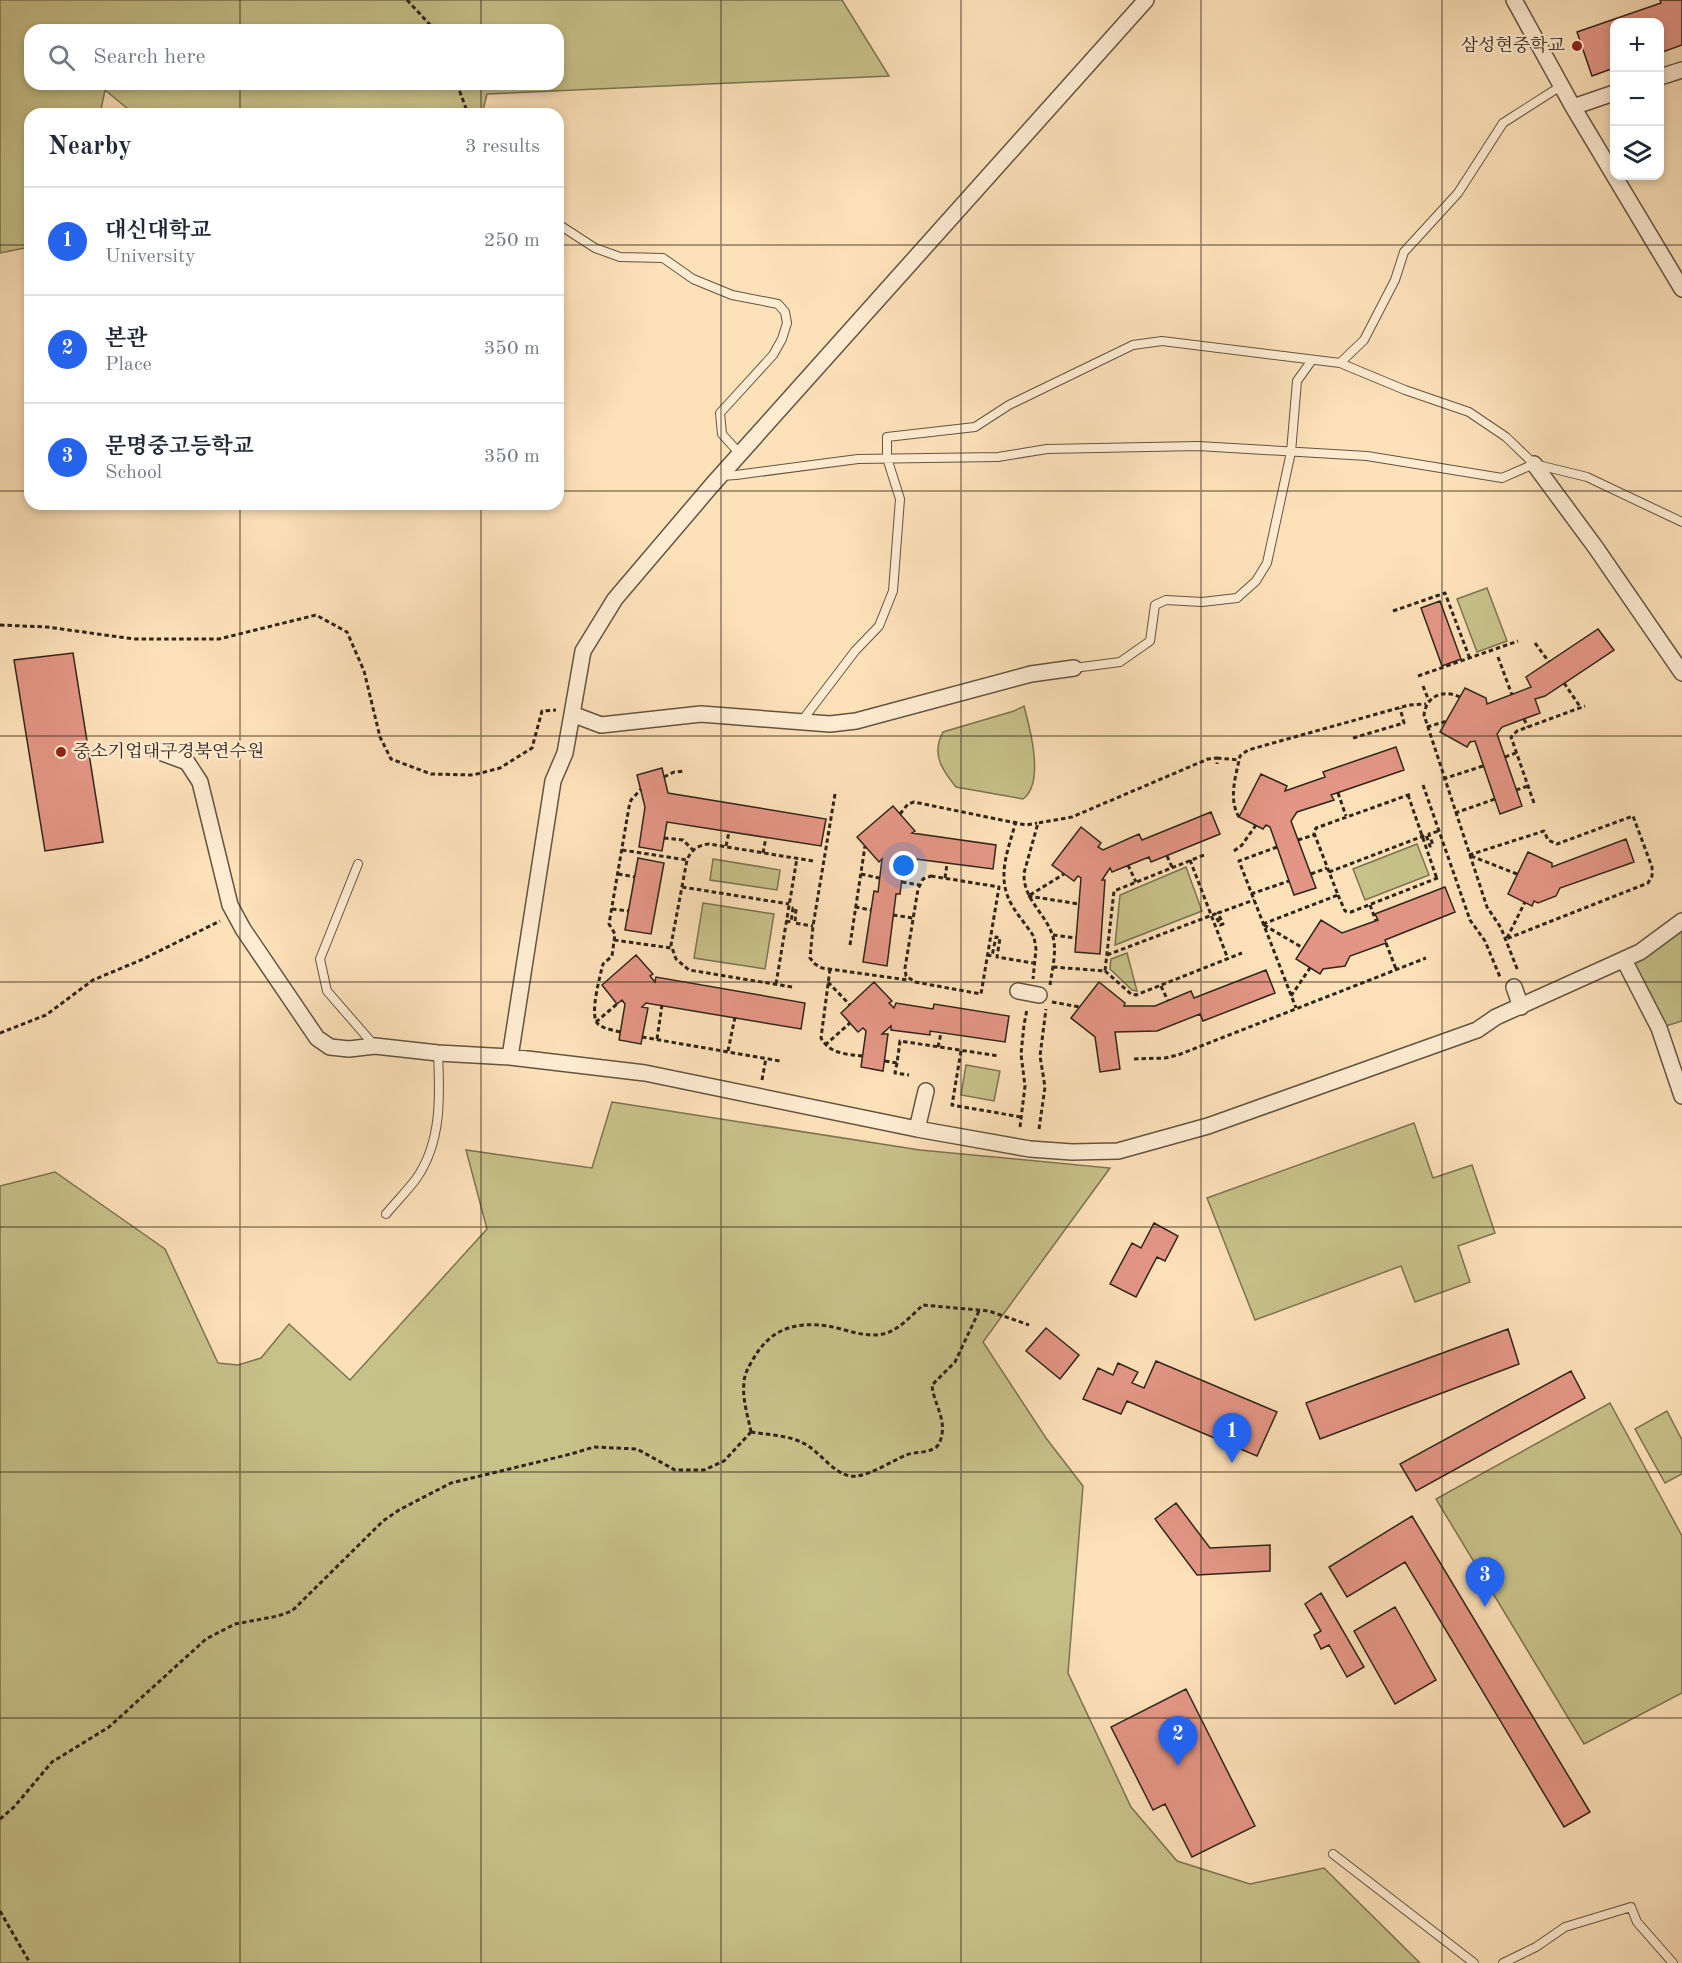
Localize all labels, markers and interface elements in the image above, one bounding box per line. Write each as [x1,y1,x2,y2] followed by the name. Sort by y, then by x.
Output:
[1610,18,1664,180] map controls
[1610,18,1664,72] button: +
[24,24,564,90] search box
[1461,36,1566,55] place label: 삼성현중학교
[1570,39,1584,53] marker: 삼성현중학교
[45,41,78,74] icon: search
[93,46,206,68] text: Search here
[1610,72,1664,126] button: −
[1610,126,1664,180] button: layers
[48,134,132,160] text: Nearby
[465,137,540,157] text: 3 results
[105,220,211,242] text: 대신대학교
[62,231,73,251] text: 1
[484,231,540,251] text: 250 m
[105,247,196,267] text: University
[105,328,148,350] text: 본관
[62,339,73,359] text: 2
[484,339,540,359] text: 350 m
[105,355,152,375] text: Place
[105,436,254,458] text: 문명중고등학교
[62,447,73,467] text: 3
[484,447,540,467] text: 350 m
[105,463,162,483] text: School
[73,741,264,761] place label: 중소기업대구경북연수원
[54,745,68,759] marker: 중소기업대구경북연수원
[889,851,918,880] your location
[1212,1414,1252,1463] pin: 1
[1466,1558,1504,1607] pin: 3
[1158,1716,1198,1766] pin: 2

